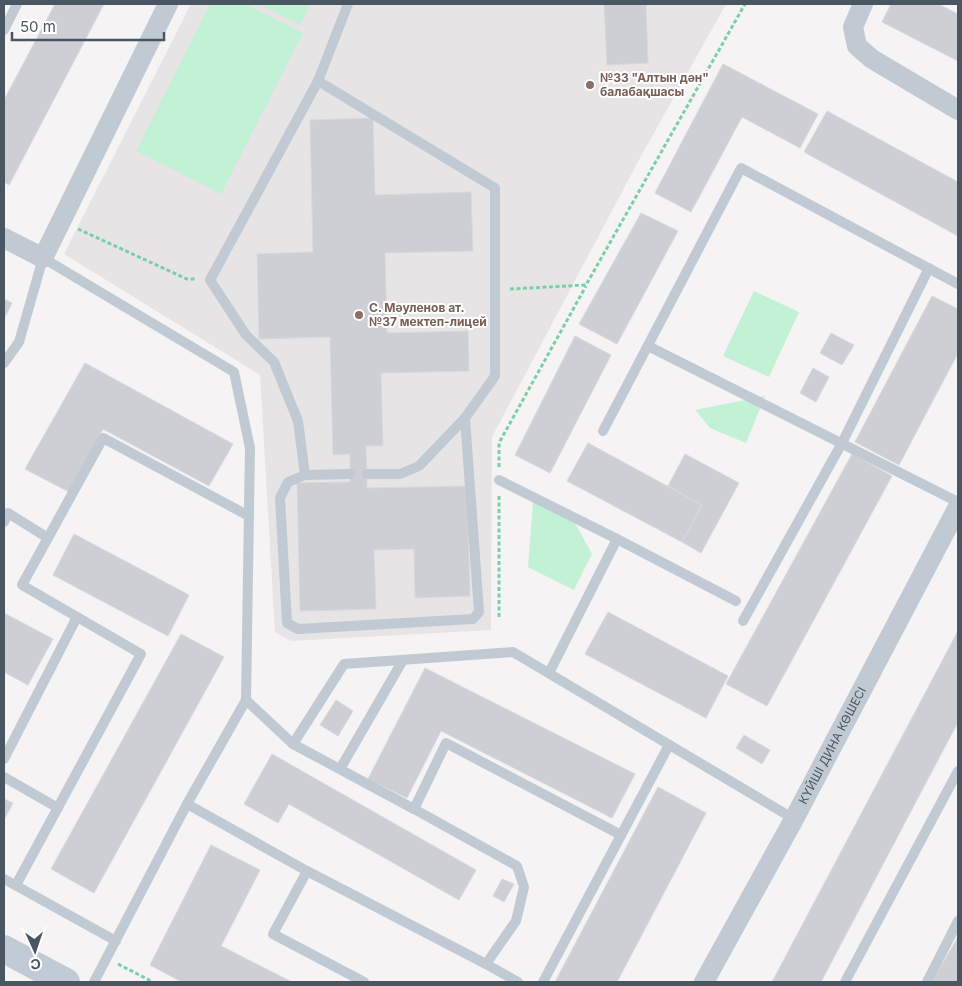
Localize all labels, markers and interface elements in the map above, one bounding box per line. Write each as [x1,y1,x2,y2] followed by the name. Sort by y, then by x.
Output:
[12,10,165,42] scale bar
[20,17,56,36] text: 50 m
[600,70,709,99] place label: №33 "Алтын дән" балабақшасы
[584,79,596,91] marker: №33 "Алтын дән" балабақшасы
[369,300,487,329] place label: С. Мәуленов ат. №37 мектеп-лицей
[353,309,365,321] marker: С. Мәуленов ат. №37 мектеп-лицей
[795,684,869,807] street label: КҮЙШІ ДИНА КӨШЕСІ
[10,926,60,976] north arrow
[30,956,41,973] text: С

